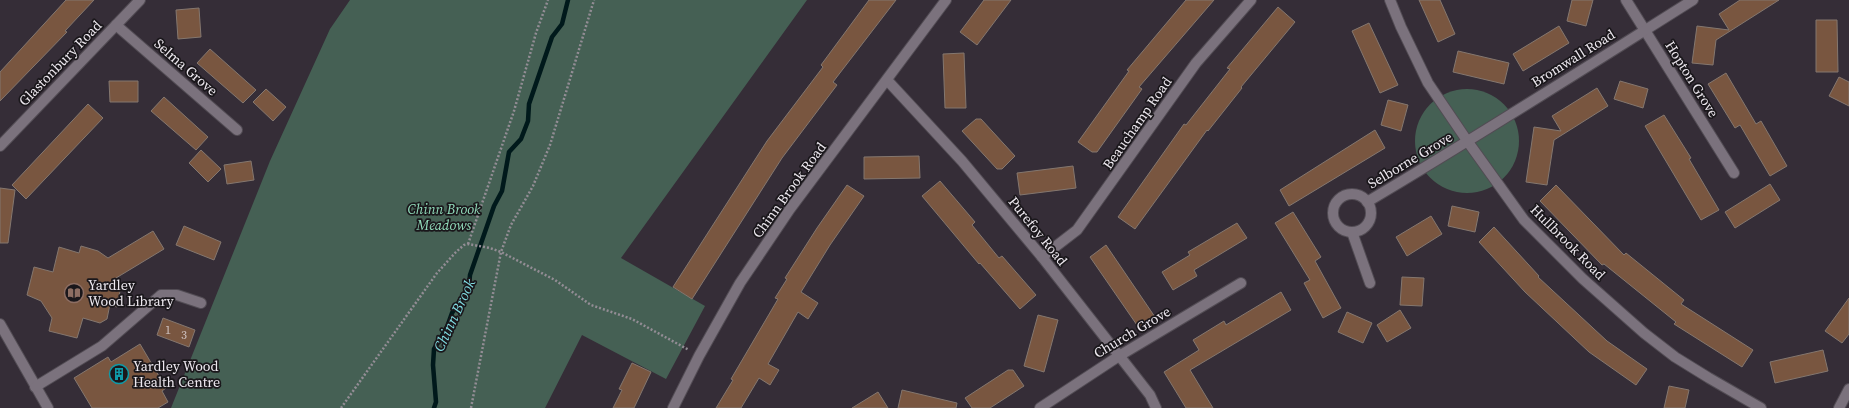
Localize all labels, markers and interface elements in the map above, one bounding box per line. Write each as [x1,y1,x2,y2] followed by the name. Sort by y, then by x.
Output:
[14,16,106,110] street label: Glastonbury Road
[1527,24,1619,92] street label: Bromwall Road
[150,34,222,100] street label: Selma Grove
[1660,37,1724,121] street label: Hopton Grove
[1098,73,1176,173] street label: Beauchamp Road
[1364,127,1456,193] street label: Selborne Grove
[747,138,831,242] street label: Chinn Brook Road
[1004,192,1072,270] street label: Purefoy Road
[408,199,481,235] park label: Chinn Brook Meadows
[1526,200,1610,284] street label: Hullbrook Road
[428,274,480,355] water label: Chinn Brook
[88,275,175,311] place label: Yardley Wood Library
[63,282,85,304] library icon: Yardley Wood Library
[1090,301,1174,363] street label: Church Grove
[165,322,171,338] house number: 1
[181,327,187,343] house number: 3
[133,356,220,392] place label: Yardley Wood Health Centre
[108,363,130,385] building icon: Yardley Wood Health Centre

